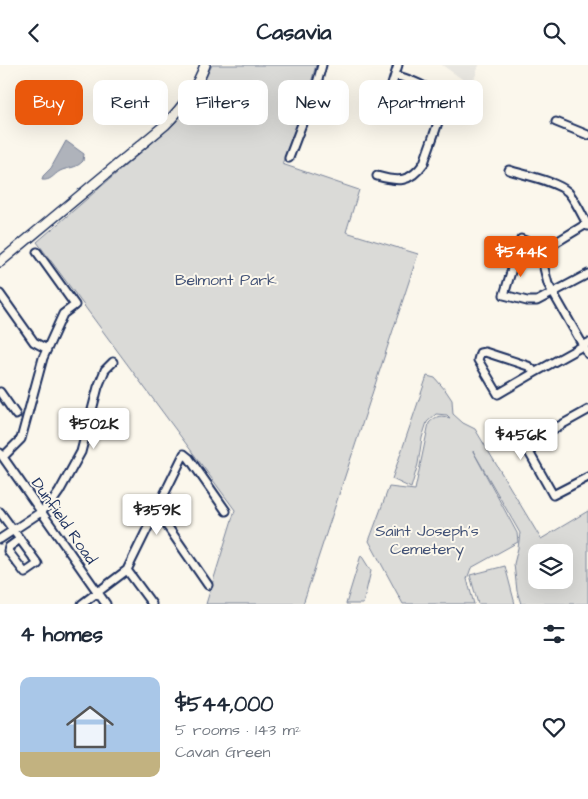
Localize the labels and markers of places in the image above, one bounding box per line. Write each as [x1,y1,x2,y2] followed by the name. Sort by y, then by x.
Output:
[486,235,556,278] pin: $544K
[59,407,129,450] pin: $502K
[486,419,556,461] pin: $456K
[122,493,192,536] pin: $359K

